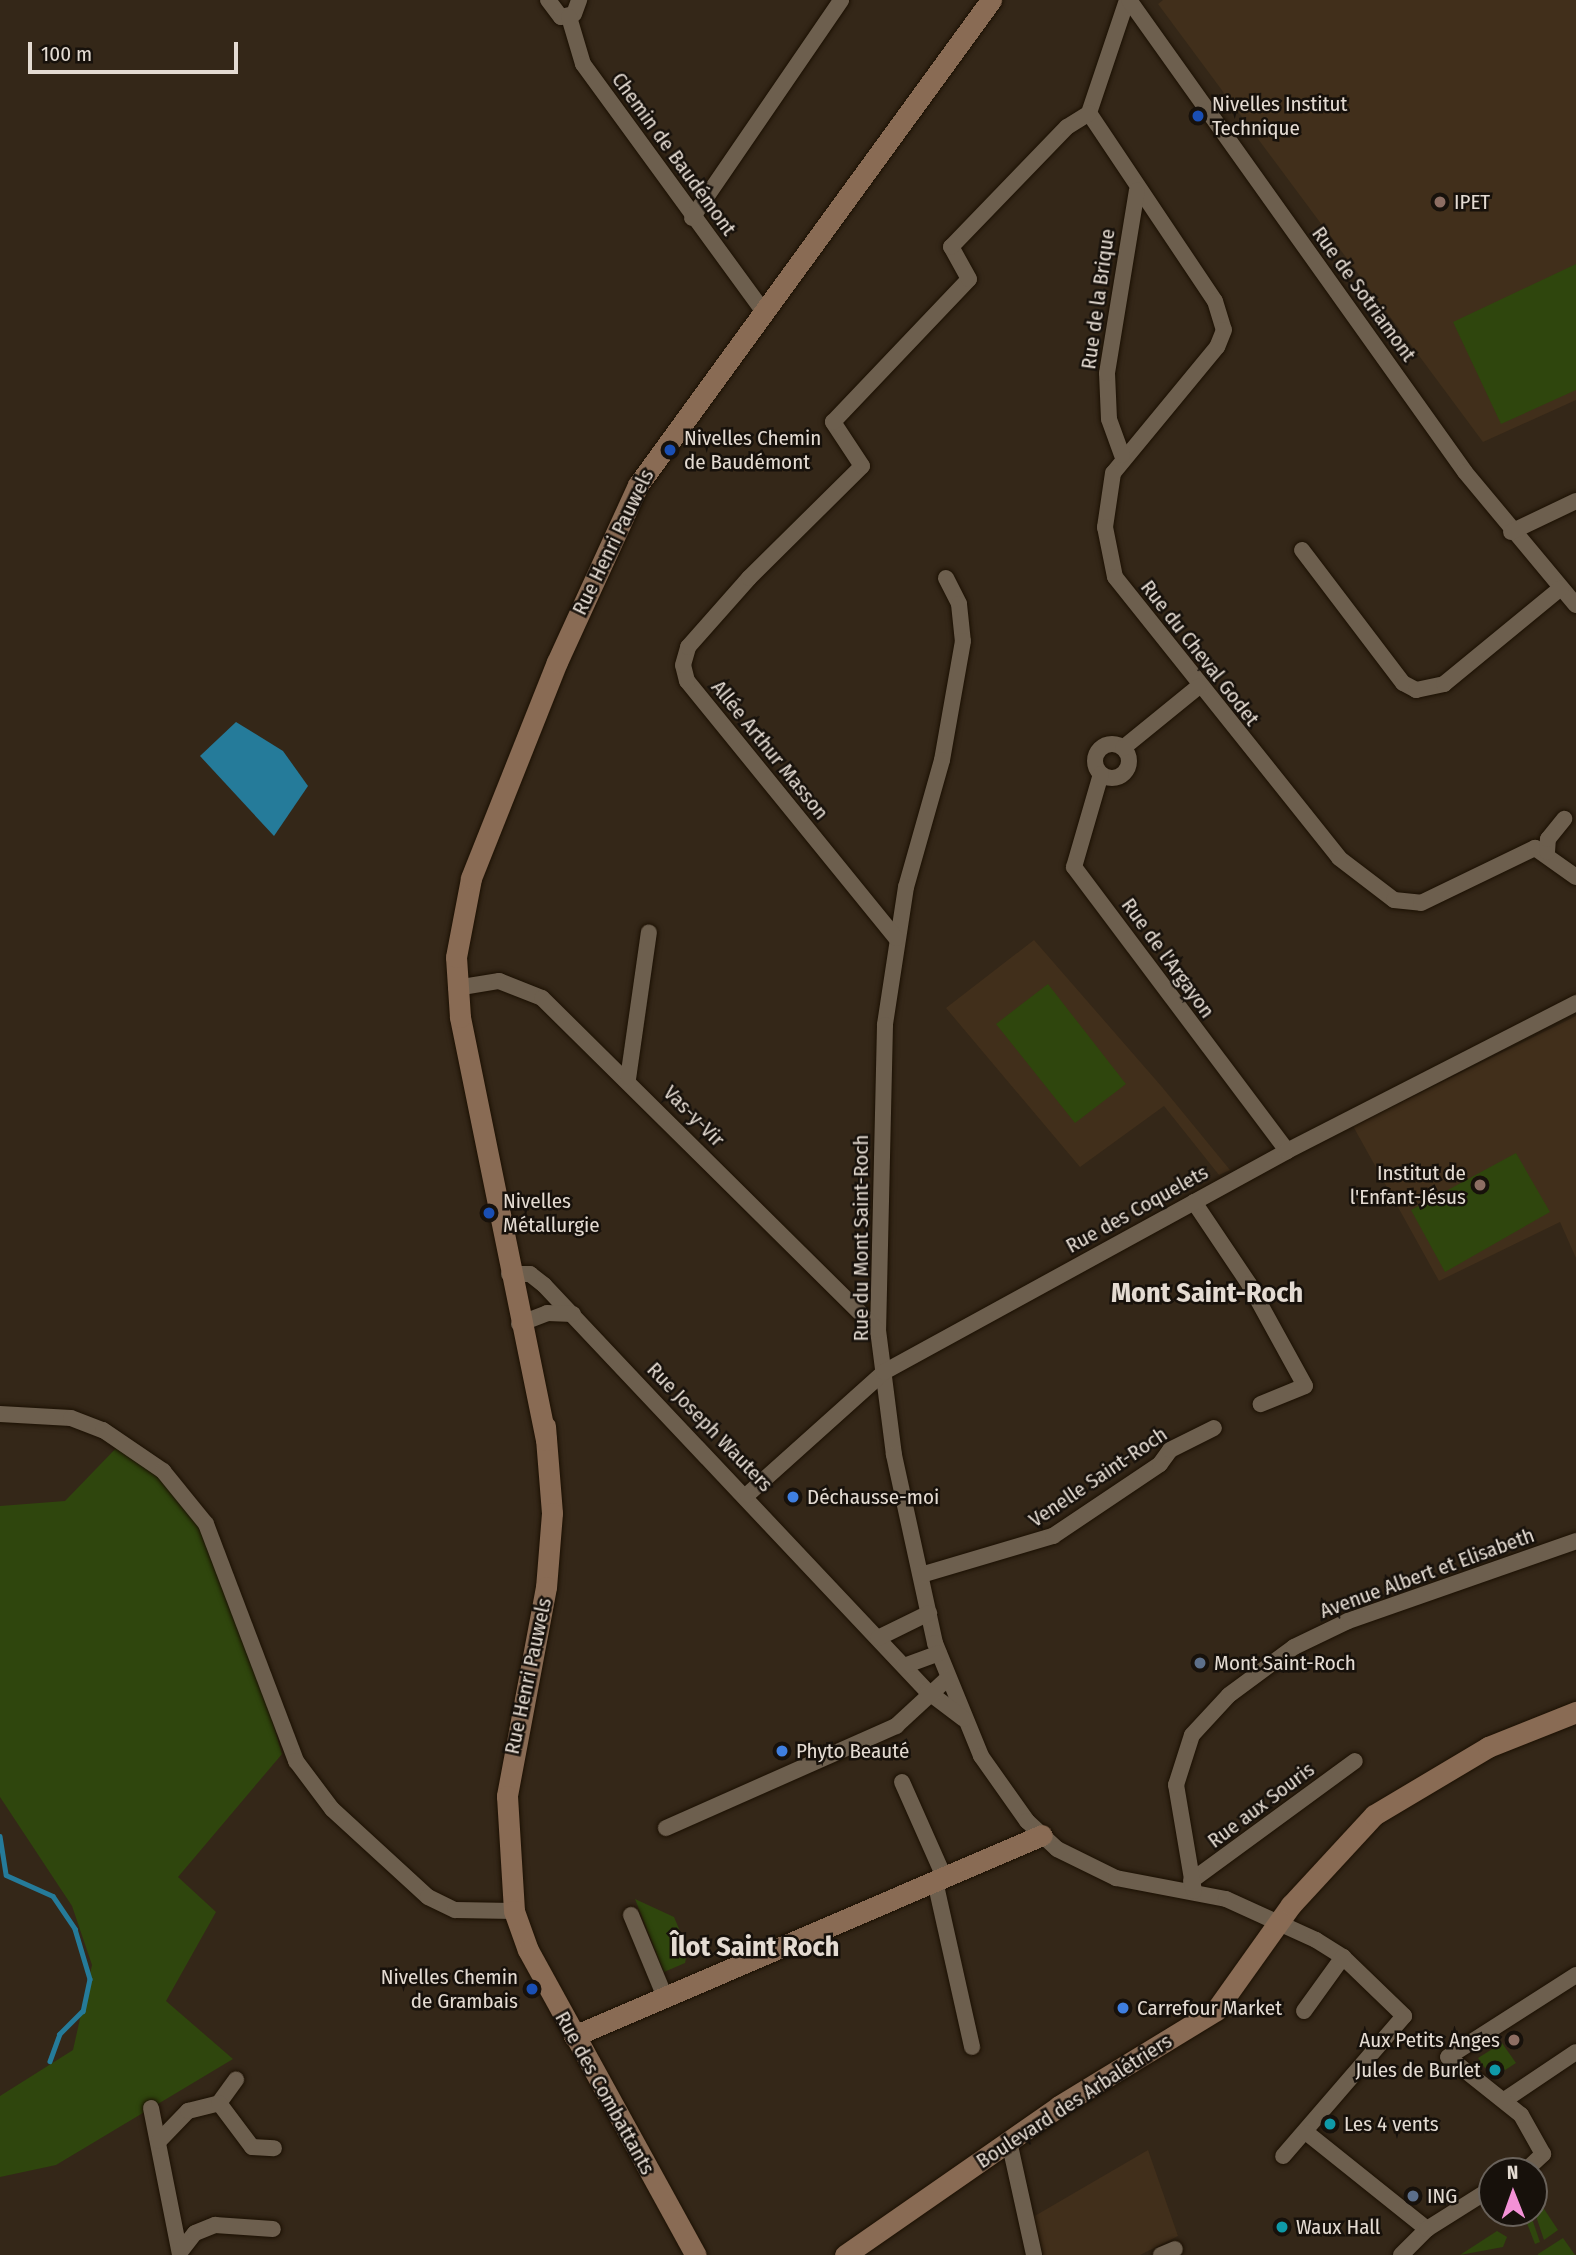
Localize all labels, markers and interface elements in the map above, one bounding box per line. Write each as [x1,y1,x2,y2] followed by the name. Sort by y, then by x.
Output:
[32,28,242,72] scale bar
[41,41,92,67] text: 100 m
[606,68,742,240] street label: Chemin de Baudémont
[1212,91,1347,141] place label: Nivelles Institut Technique
[1190,108,1206,124] marker: Nivelles Institut Technique
[1454,189,1490,215] place label: IPET
[1432,194,1448,210] marker: IPET
[1307,222,1421,366] street label: Rue de Sotriamont
[1076,227,1120,371] street label: Rue de la Brique
[684,425,821,475] place label: Nivelles Chemin de Baudémont
[662,442,678,458] marker: Nivelles Chemin de Baudémont
[567,465,659,619] street label: Rue Henri Pauwels
[1135,575,1265,731] street label: Rue du Cheval Godet
[706,675,834,825] street label: Allée Arthur Masson
[1116,893,1220,1023] street label: Rue de l'Argayon
[658,1080,730,1152] street label: Vas-y-Vir
[848,1135,874,1341] street label: Rue du Mont Saint-Roch
[1061,1159,1213,1259] street label: Rue des Coquelets
[1350,1160,1466,1210] place label: Institut de l'Enfant-Jésus
[1472,1177,1488,1193] marker: Institut de l'Enfant-Jésus
[503,1188,600,1238] place label: Nivelles Métallurgie
[481,1205,497,1221] marker: Nivelles Métallurgie
[1111,1276,1303,1310] district label: Mont Saint-Roch
[642,1357,778,1497] street label: Rue Joseph Wauters
[1024,1421,1172,1533] street label: Venelle Saint-Roch
[807,1484,939,1510] place label: Déchausse-moi
[785,1489,801,1505] marker: Déchausse-moi
[1316,1522,1538,1624] street label: Avenue Albert et Elisabeth
[499,1595,557,1757] street label: Rue Henri Pauwels
[1214,1650,1356,1676] place label: Mont Saint-Roch
[1192,1655,1208,1671] marker: Mont Saint-Roch
[796,1738,909,1764] place label: Phyto Beauté
[774,1743,790,1759] marker: Phyto Beauté
[1203,1757,1319,1853] street label: Rue aux Souris
[671,1930,839,1964] district label: Îlot Saint Roch
[381,1964,518,2014] place label: Nivelles Chemin de Grambais
[524,1981,540,1997] marker: Nivelles Chemin de Grambais
[1137,1995,1282,2021] place label: Carrefour Market
[1115,2000,1131,2016] marker: Carrefour Market
[550,2007,660,2179] street label: Rue des Combattants
[1359,2027,1500,2053] place label: Aux Petits Anges
[971,2028,1177,2174] street label: Boulevard des Arbalétriers
[1506,2032,1522,2048] marker: Aux Petits Anges
[1356,2057,1481,2083] place label: Jules de Burlet
[1487,2062,1503,2078] marker: Jules de Burlet
[1344,2111,1439,2137] place label: Les 4 vents
[1322,2116,1338,2132] marker: Les 4 vents
[1478,2157,1548,2227] north arrow
[1507,2161,1519,2184] text: N
[1427,2183,1457,2209] place label: ING
[1405,2188,1421,2204] marker: ING
[1296,2214,1380,2240] place label: Waux Hall
[1274,2219,1290,2235] marker: Waux Hall

